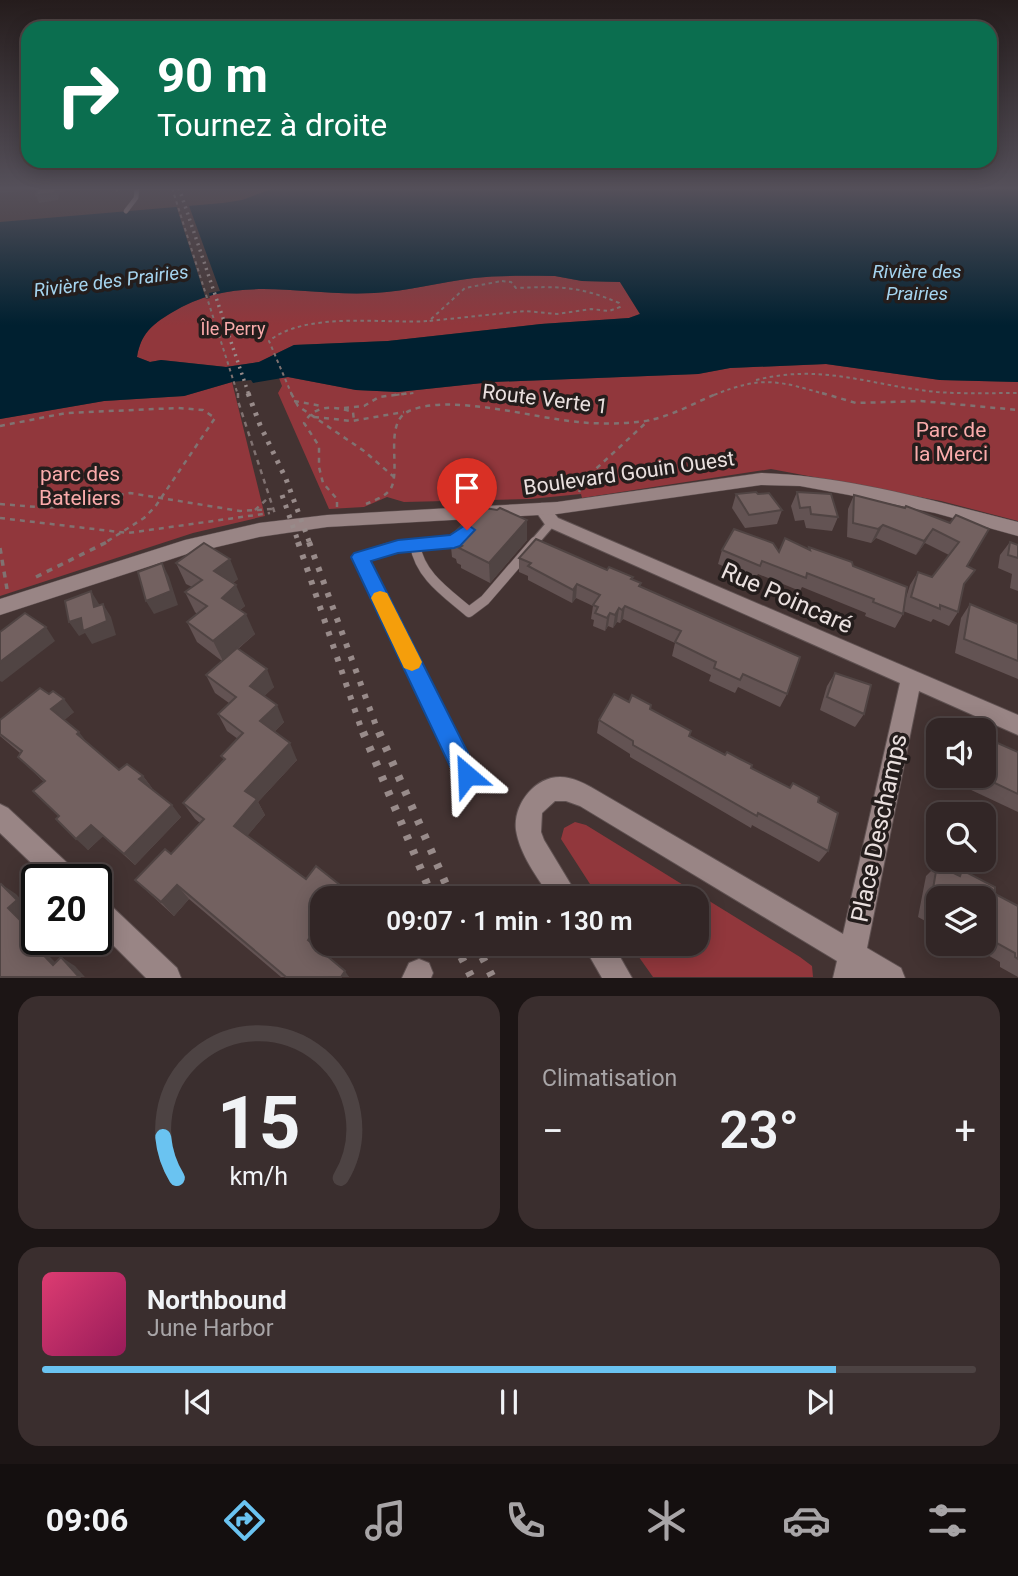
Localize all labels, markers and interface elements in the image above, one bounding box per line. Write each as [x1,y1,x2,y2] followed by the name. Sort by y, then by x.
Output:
[157,47,268,104] text: 90 m
[42,49,133,140] icon: right
[157,106,387,144] text: Tournez à droite
[32,260,190,302] water label: Rivière des Prairies
[872,260,962,305] water label: Rivière des Prairies
[200,318,266,339] park label: Île Perry
[481,379,609,419] street label: Route Verte 1
[914,418,988,466] park label: Parc de la Merci
[522,446,736,500] street label: Boulevard Gouin Ouest
[437,458,497,530] pin
[39,462,121,510] park label: parc des Bateliers
[448,469,486,507] icon: arrive
[717,557,857,639] street label: Rue Poincaré
[926,718,996,956] map controls
[926,718,996,788] button: sound
[845,731,913,925] street label: Place Deschamps
[430,738,504,812] position arrow
[926,802,996,872] button: search
[21,864,112,955] speed limit sign: 20
[926,886,996,956] button: layers
[386,906,633,936] text: 09:07 · 1 min · 130 m
[542,1065,677,1092] text: Climatisation
[217,1081,301,1167] text: 15
[719,1100,799,1161] text: 23°
[542,1109,564,1153] text: −
[954,1109,976,1153] text: +
[230,1162,288,1191] text: km/h
[147,1285,287,1315] text: Northbound
[147,1315,274,1342] text: June Harbor
[179,1383,217,1421] icon: previous
[490,1383,528,1421] icon: pause
[801,1383,839,1421] icon: next
[220,1496,269,1545] icon: directions
[361,1496,410,1545] icon: music
[501,1496,550,1545] icon: phone
[642,1496,691,1545] icon: climate
[782,1496,831,1545] icon: car
[923,1496,972,1545] icon: filters
[46,1501,128,1539] text: 09:06

